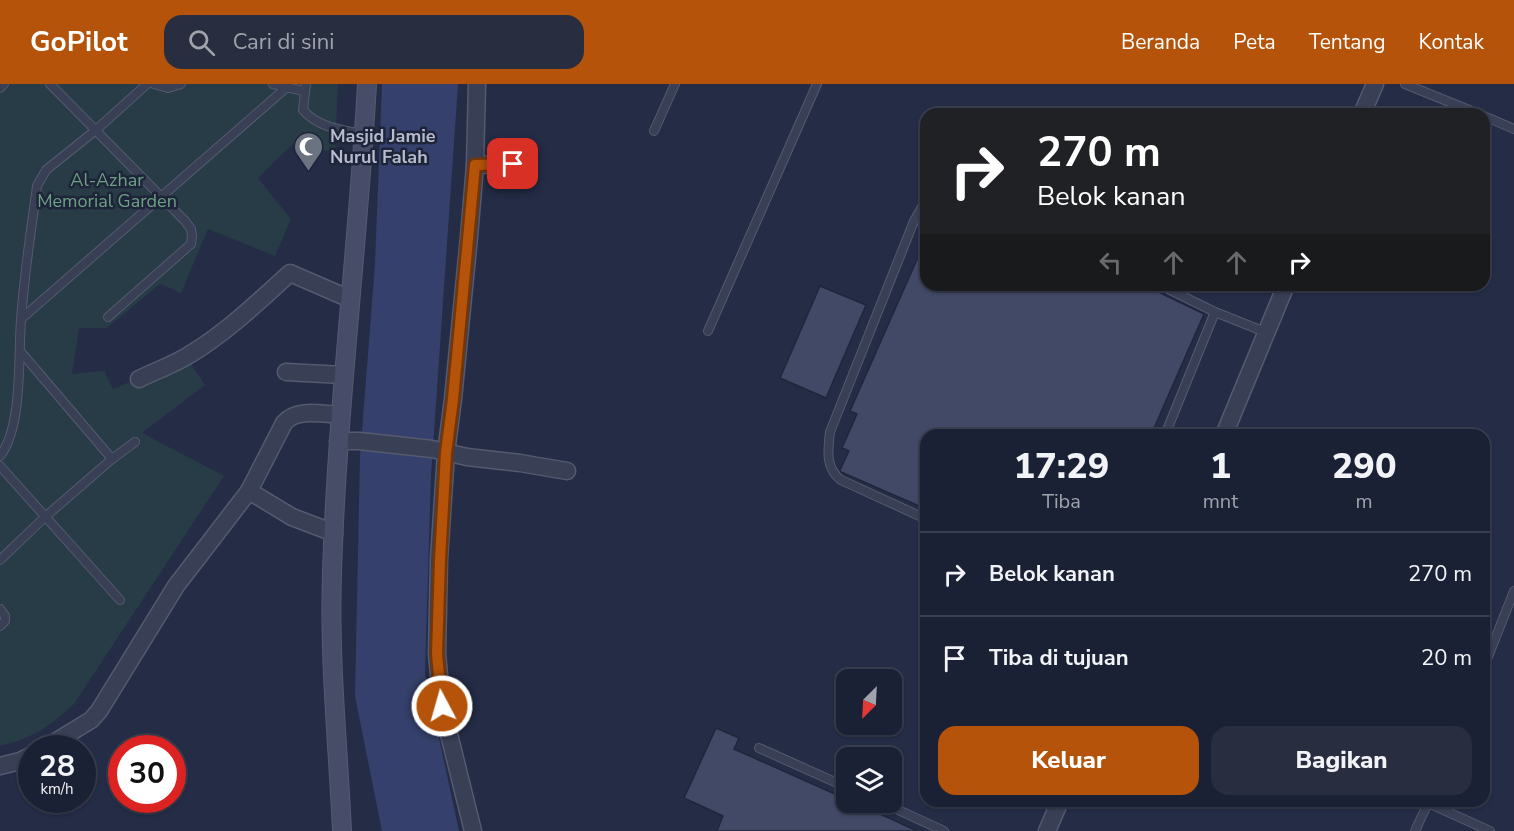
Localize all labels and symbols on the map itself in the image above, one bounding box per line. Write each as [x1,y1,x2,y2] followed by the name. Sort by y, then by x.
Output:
[330,124,436,169] place label: Masjid Jamie Nurul Falah
[293,130,325,172] mosque icon: Masjid Jamie Nurul Falah
[487,138,538,189] pin
[37,168,177,213] park label: Al-Azhar Memorial Garden
[836,669,902,735] north arrow
[410,674,474,738] position arrow
[108,735,186,813] speed limit sign: 30

